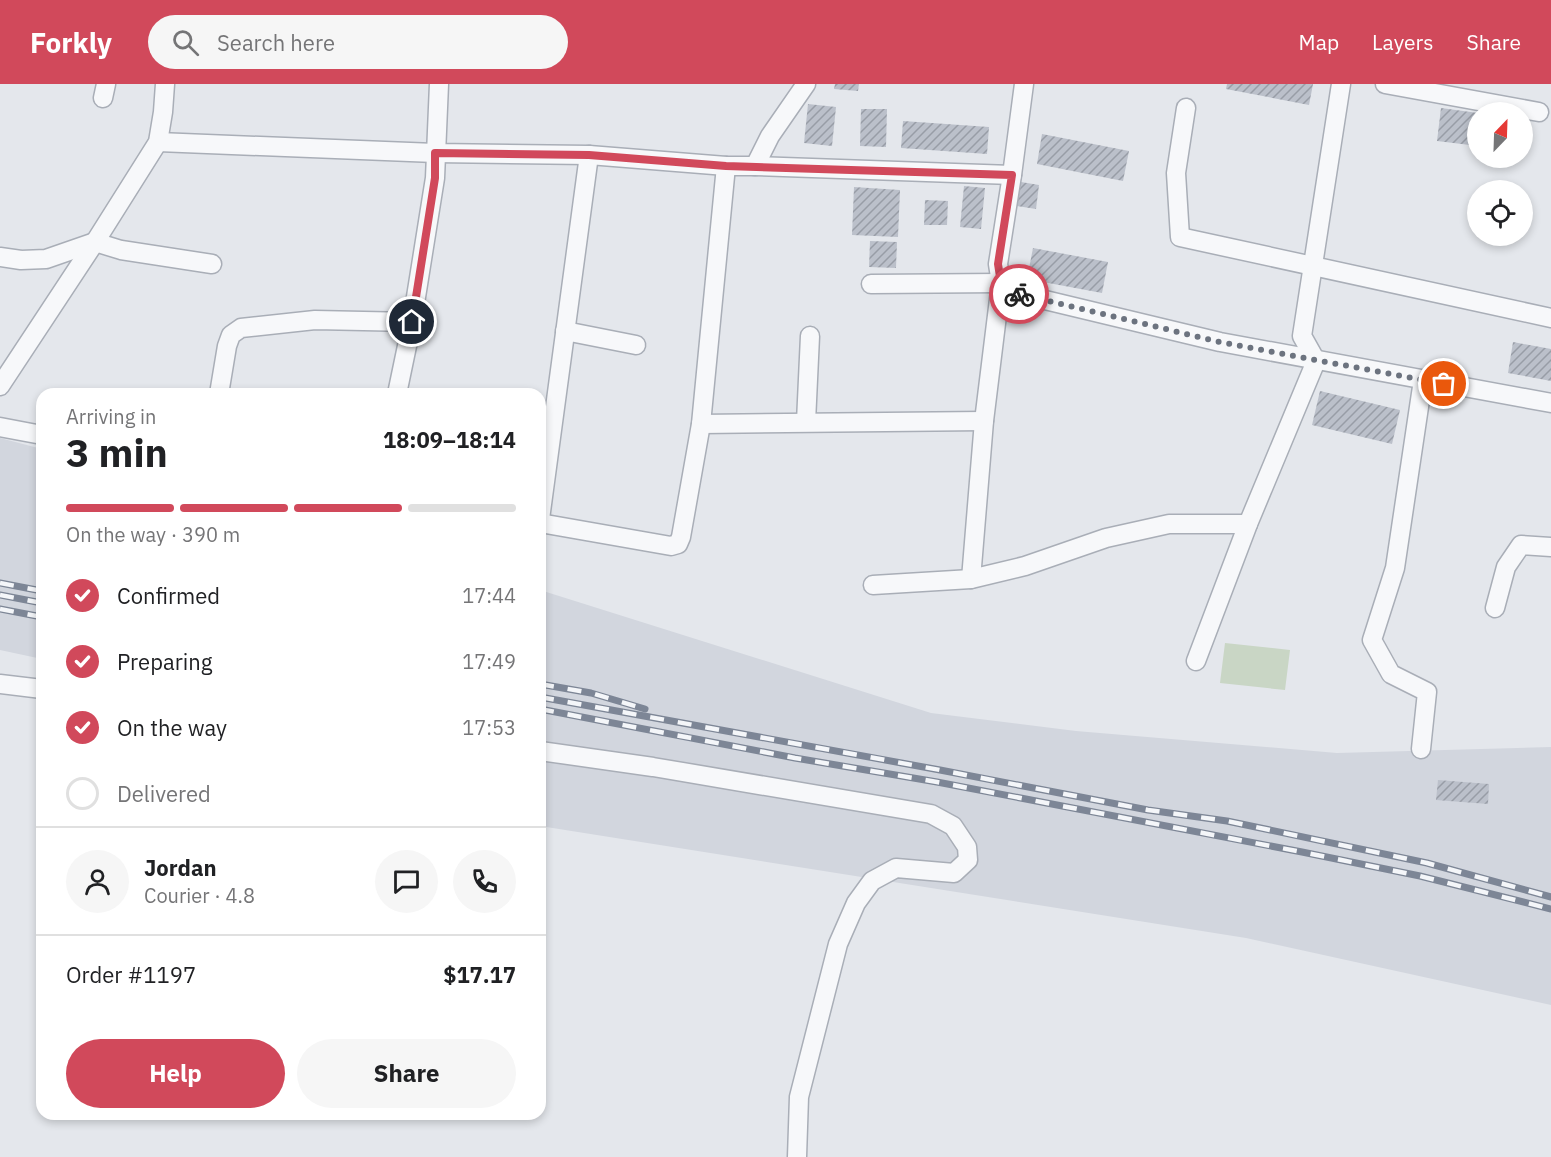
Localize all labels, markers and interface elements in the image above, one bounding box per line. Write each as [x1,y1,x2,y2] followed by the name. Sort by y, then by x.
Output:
[148,15,568,69] search box
[30,24,112,61] text: Forkly
[169,26,202,59] icon: search
[217,28,335,57] text: Search here
[1299,28,1339,56] text: Map
[1372,28,1434,56] text: Layers
[1467,28,1521,56] text: Share
[1467,102,1533,168] north arrow
[1467,102,1533,246] map controls
[1467,180,1533,246] button: locate
[989,264,1049,324] courier
[1003,278,1036,311] icon: bike
[386,296,437,347] pin
[395,305,428,338] icon: home
[1418,358,1469,409] pin
[1427,367,1460,400] icon: bag
[66,403,156,430] text: Arriving in
[383,425,516,454] text: 18:09–18:14
[66,427,168,478] text: 3 min
[66,521,240,548] text: On the way · 390 m
[66,579,99,612] icon: check
[117,581,220,610] text: Confirmed
[462,582,516,609] text: 17:44
[66,645,99,678] icon: check
[117,647,212,676] text: Preparing
[462,648,516,675] text: 17:49
[66,711,99,744] icon: check
[117,713,227,742] text: On the way
[462,714,516,741] text: 17:53
[117,779,211,808] text: Delivered
[66,850,129,913] button: person
[375,850,438,913] button: chat
[453,850,516,913] button: phone
[144,853,217,882] text: Jordan
[144,882,255,909] text: Courier · 4.8
[66,960,196,989] text: Order #1197
[443,960,516,989] text: $17.17
[66,1039,285,1108] button: Help
[297,1039,516,1108] button: Share

